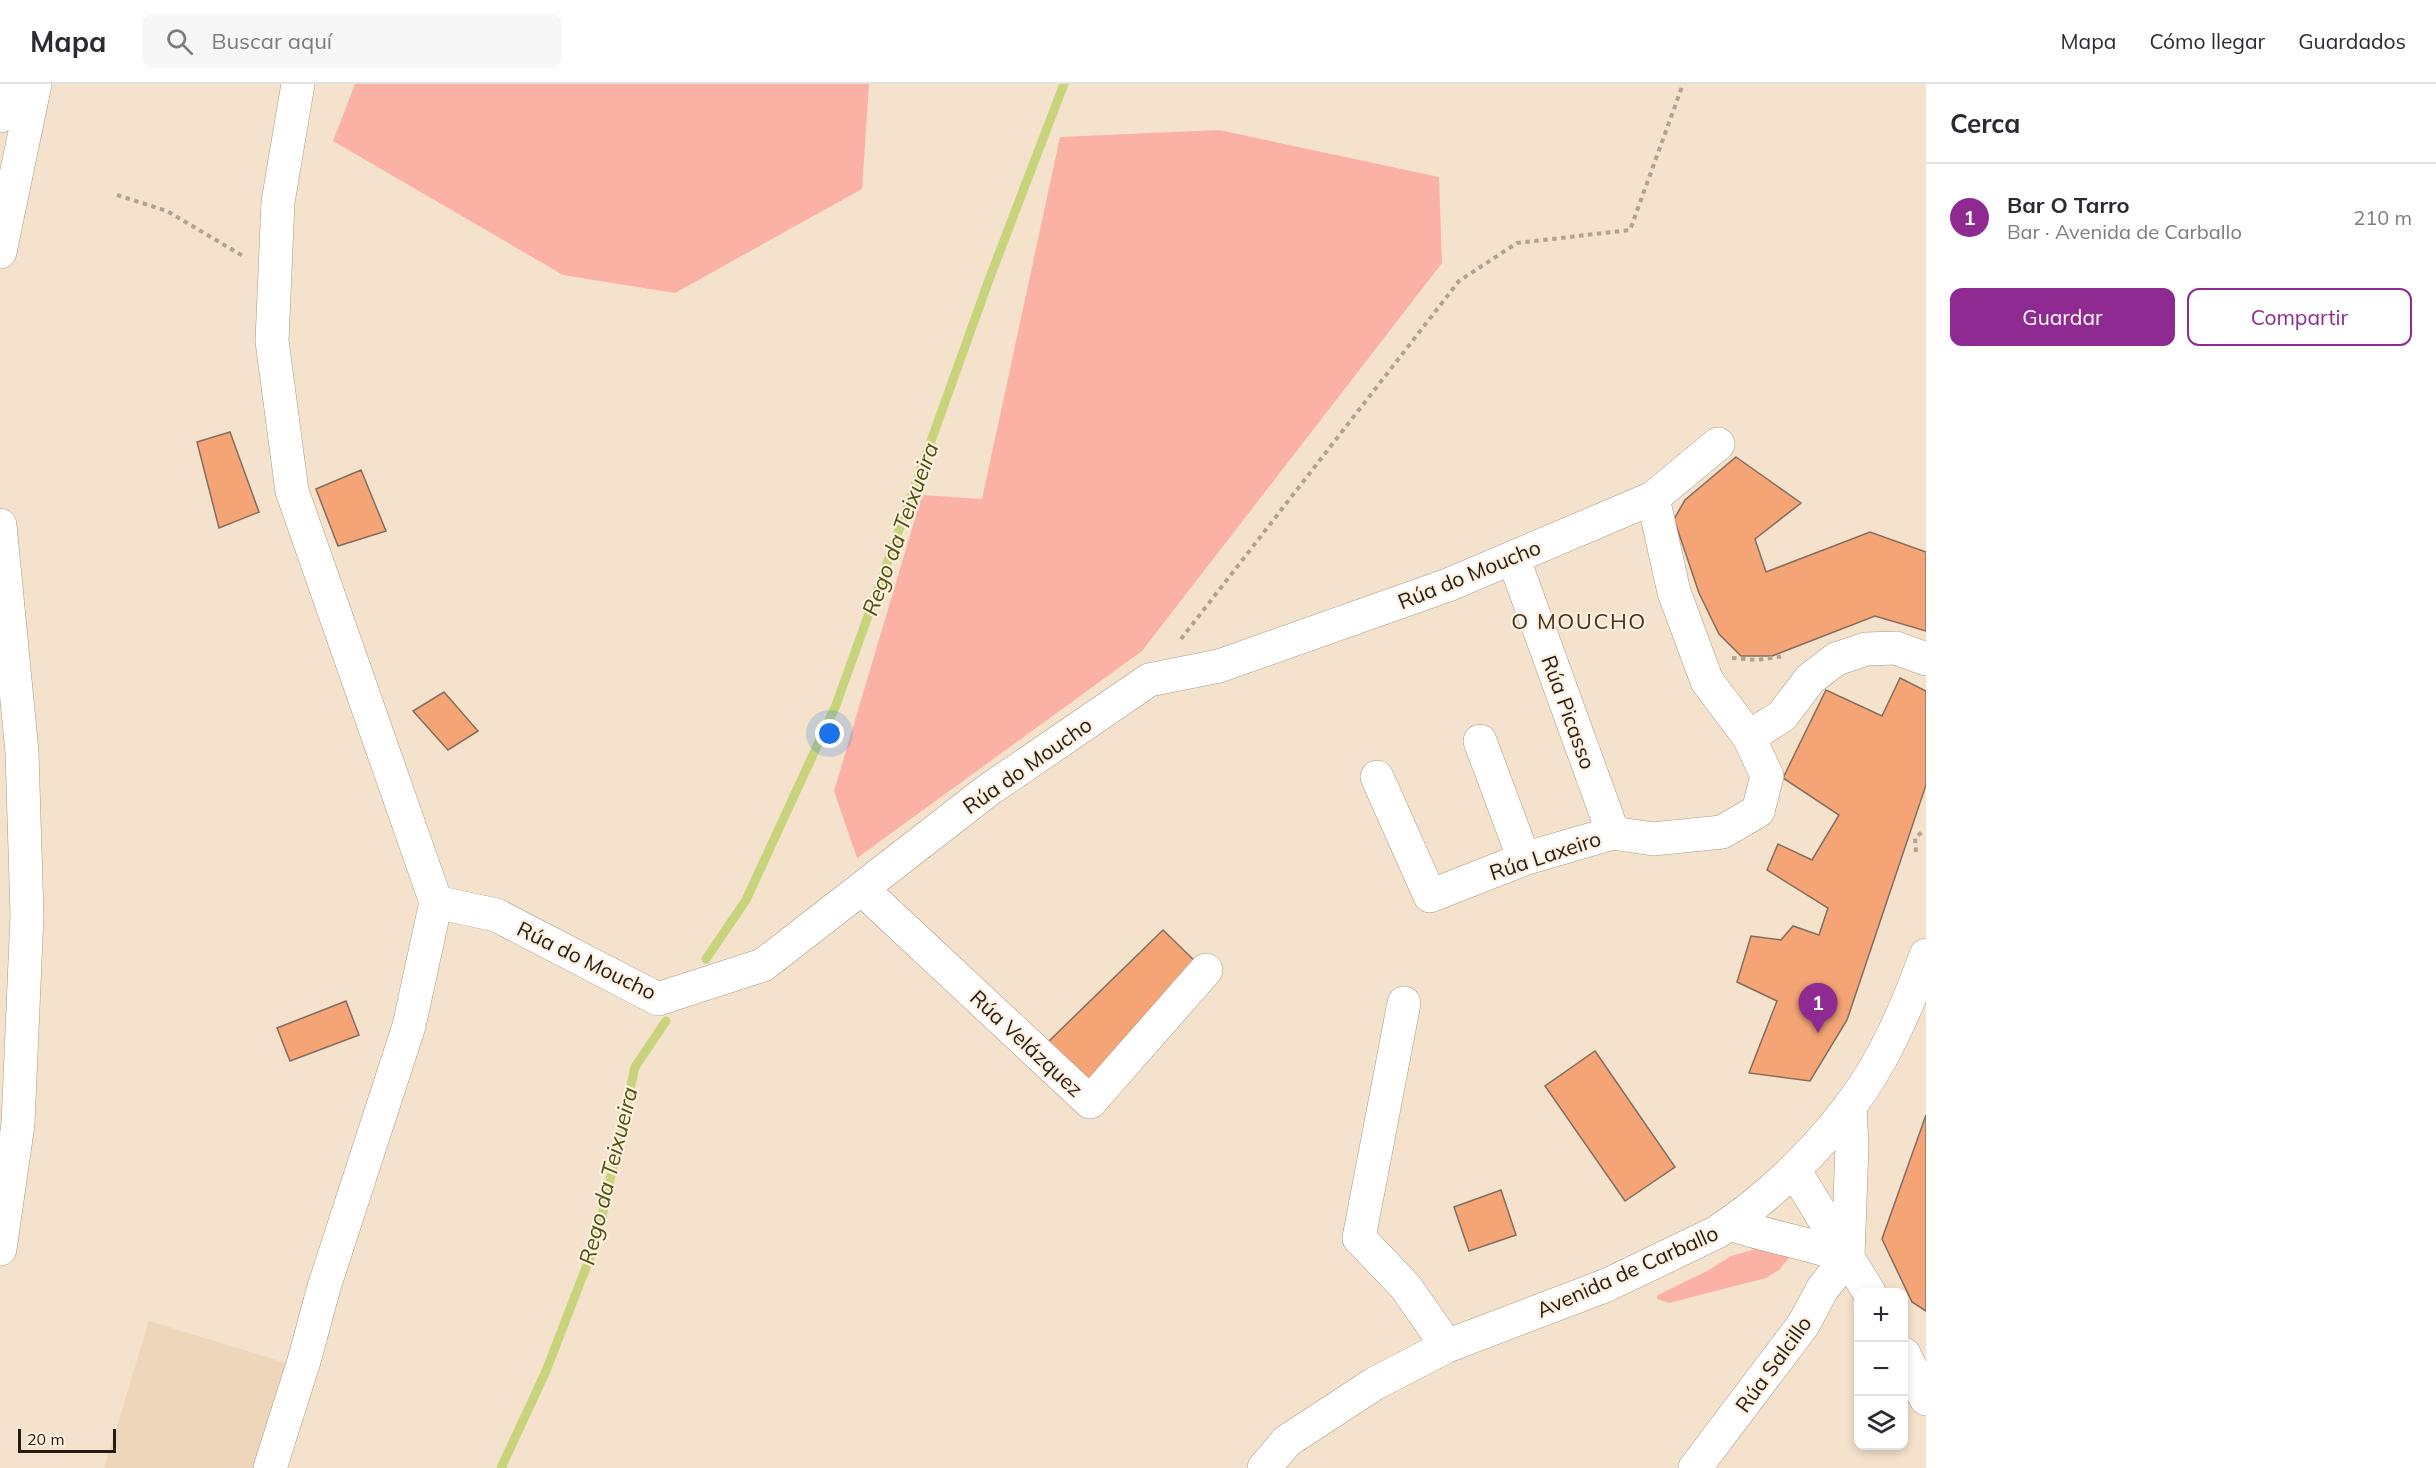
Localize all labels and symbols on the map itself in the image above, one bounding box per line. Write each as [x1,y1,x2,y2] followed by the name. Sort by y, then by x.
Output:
[856,439,944,619] water label: Rego da Teixueira
[1394,534,1544,614] street label: Rúa do Moucho
[1511,607,1647,635] district label: O MOUCHO
[1536,652,1602,772] street label: Rúa Picasso
[957,711,1097,819] street label: Rúa do Moucho
[815,719,844,748] your location
[1486,825,1604,885] street label: Rúa Laxeiro
[513,915,661,1005] street label: Rúa do Moucho
[965,984,1089,1102] street label: Rúa Velázquez
[1798,984,1838,1033] pin: 1
[572,1084,644,1268] water label: Rego da Teixueira
[1532,1219,1722,1323] street label: Avenida de Carballo
[1729,1311,1817,1417] street label: Rúa Salcillo
[18,1426,116,1454] scale bar

